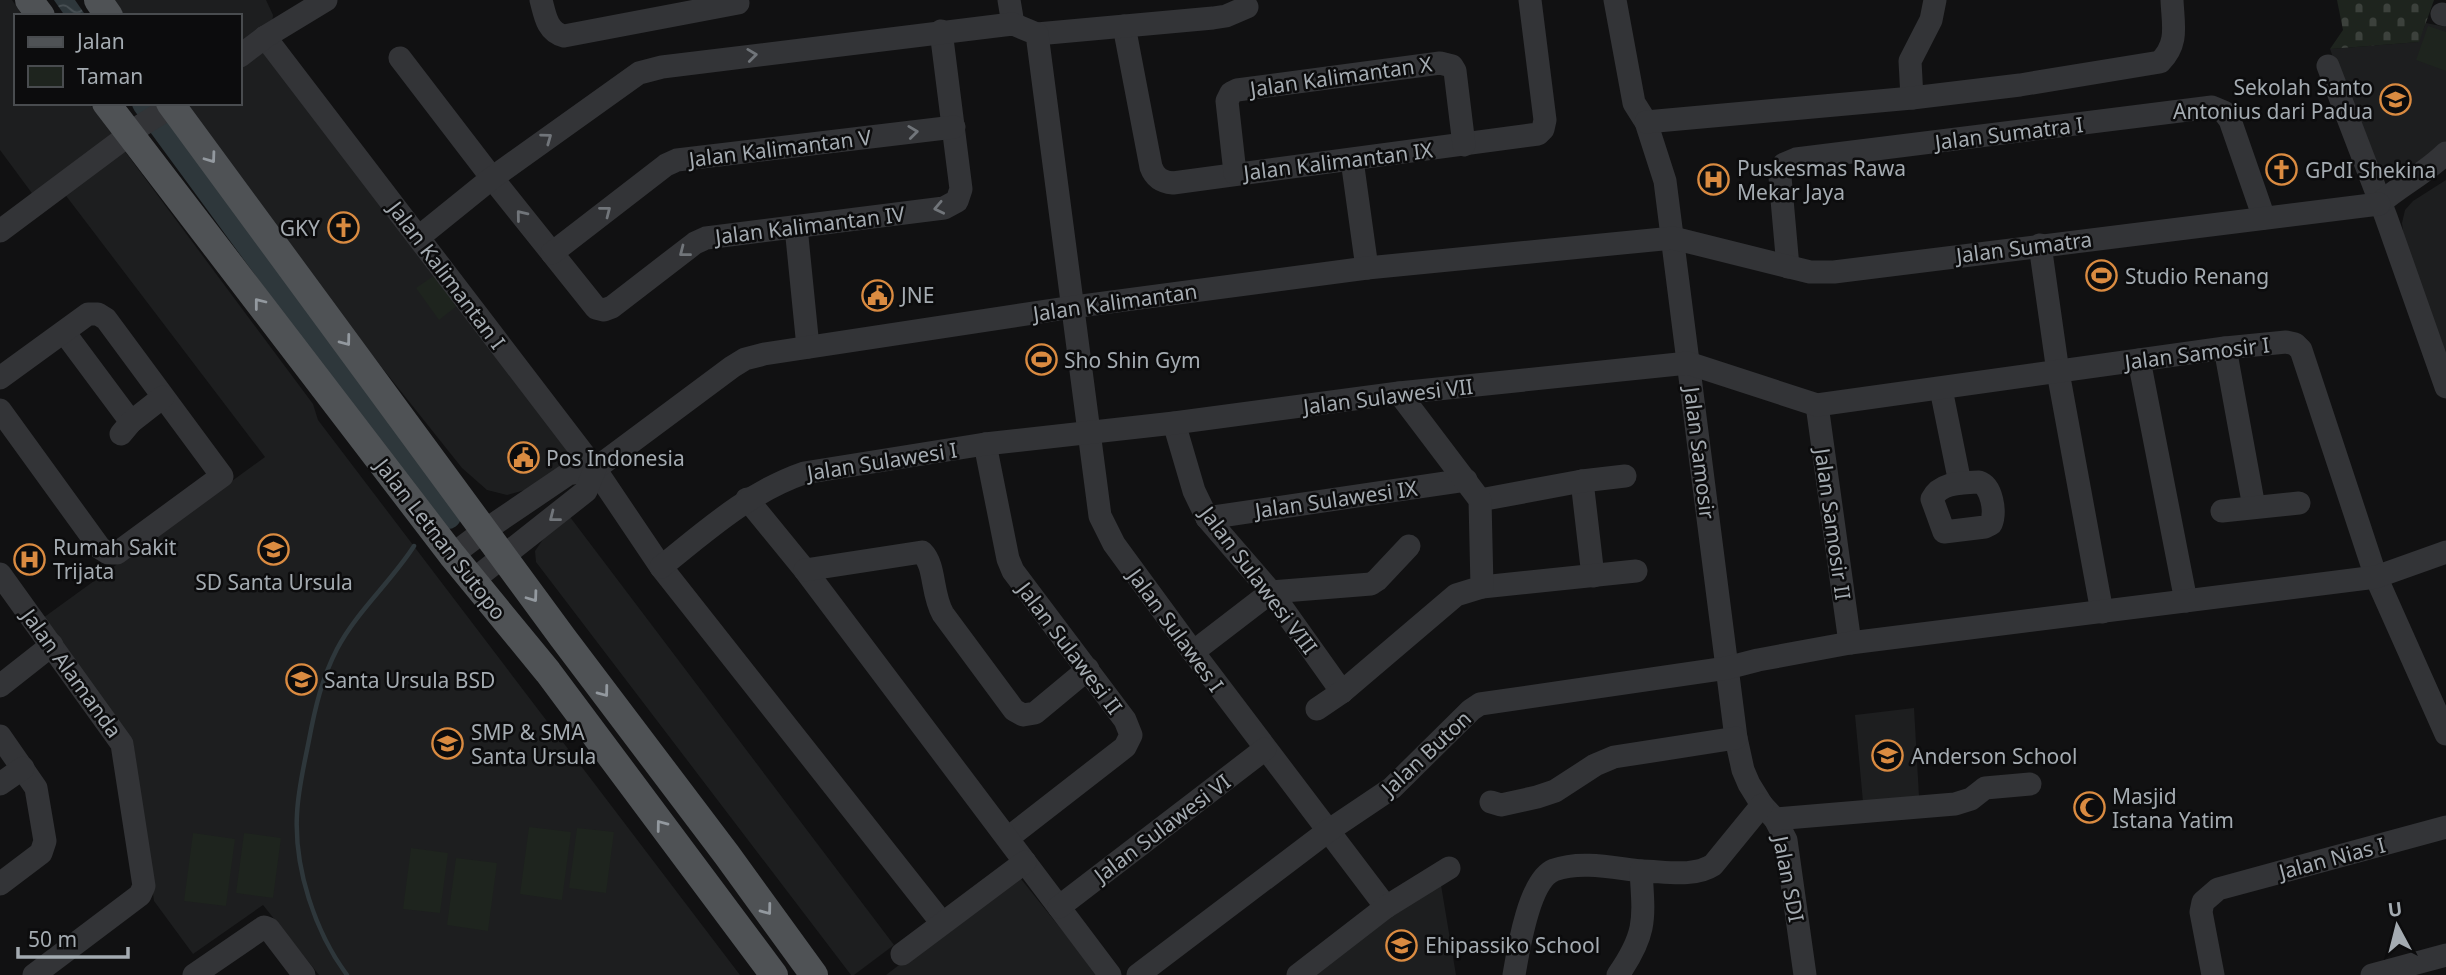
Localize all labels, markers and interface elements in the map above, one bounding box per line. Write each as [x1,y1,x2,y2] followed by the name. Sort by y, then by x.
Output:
[14,14,242,105] legend
[75,27,125,55] text: Jalan
[746,48,758,63] one-way arrow
[1246,49,1434,103] street label: Jalan Kalimantan X
[77,62,143,90] text: Taman
[2173,73,2373,125] place label: Sekolah Santo Antonius dari Padua
[2379,82,2413,116] school or university icon: Sekolah Santo Antonius dari Padua
[1931,110,2085,156] street label: Jalan Sumatra I
[685,123,873,173] street label: Jalan Kalimantan V
[907,125,919,140] one-way arrow
[539,134,552,146] one-way arrow
[1240,135,1435,187] street label: Jalan Kalimantan IX
[202,150,215,163] one-way arrow
[2265,153,2299,187] church icon: GPdI Shekina
[1737,154,1906,206] place label: Puskesmas Rawa Mekar Jaya
[2305,156,2436,184] place label: GPdI Shekina
[1697,163,1731,197] hospital icon: Puskesmas Rawa Mekar Jaya
[381,194,512,355] street label: Jalan Kalimantan I
[712,199,907,251] street label: Jalan Kalimantan IV
[934,199,946,214] one-way arrow
[599,207,611,220] one-way arrow
[517,210,530,222] one-way arrow
[326,211,360,245] church icon: GKY
[280,214,320,242] place label: GKY
[1952,225,2094,269] street label: Jalan Sumatra
[680,243,692,256] one-way arrow
[2085,259,2119,293] sports icon: Studio Renang
[2125,262,2269,290] place label: Studio Renang
[1029,277,1199,328] street label: Jalan Kalimantan
[861,278,895,312] public building icon: JNE
[899,281,934,309] place label: JNE
[255,298,268,311] one-way arrow
[2121,330,2271,376] street label: Jalan Samosir I
[337,333,350,346] one-way arrow
[1024,343,1058,377] sports icon: Sho Shin Gym
[1064,346,1201,374] place label: Sho Shin Gym
[1299,372,1475,421] street label: Jalan Sulawesi VII
[1678,383,1722,521] street label: Jalan Samosir
[803,435,959,487] street label: Jalan Sulawesi I
[506,441,540,475] public building icon: Pos Indonesia
[546,444,685,472] place label: Pos Indonesia
[1808,444,1857,602] street label: Jalan Samosir II
[368,451,513,625] street label: Jalan Letnan Sutopo
[1251,474,1420,525] street label: Jalan Sulawesi IX
[1193,499,1324,660] street label: Jalan Sulawesi VIII
[549,508,561,521] one-way arrow
[53,533,177,585] place label: Rumah Sakit Trijata
[257,533,291,567] school or university icon: SD Santa Ursula
[13,542,47,576] hospital icon: Rumah Sakit Trijata
[1121,561,1230,697] street label: Jalan Sulawes I
[195,568,353,596] place label: SD Santa Ursula
[1010,575,1129,720] street label: Jalan Sulawesi II
[525,590,537,602] one-way arrow
[15,601,128,743] street label: Jalan Alamanda
[284,663,318,697] school or university icon: Santa Ursula BSD
[324,666,495,694] place label: Santa Ursula BSD
[596,685,608,697] one-way arrow
[1374,704,1477,803] street label: Jalan Buton
[471,718,596,770] place label: SMP & SMA Santa Ursula
[431,727,465,761] school or university icon: SMP & SMA Santa Ursula
[1871,739,1905,773] school or university icon: Anderson School
[1911,742,2077,770] place label: Anderson School
[1087,768,1236,890] street label: Jalan Sulawesi VI
[2112,782,2234,834] place label: Masjid Istana Yatim
[2072,791,2106,825] mosque icon: Masjid Istana Yatim
[657,820,669,832] one-way arrow
[2274,830,2388,886] street label: Jalan Nias I
[1767,832,1811,924] street label: Jalan SDI
[2362,891,2432,961] north arrow
[2386,895,2404,923] text: U
[759,902,772,915] one-way arrow
[18,916,128,960] scale bar
[28,925,77,953] text: 50 m
[1385,928,1419,962] school or university icon: Ehipassiko School
[1425,931,1600,959] place label: Ehipassiko School

